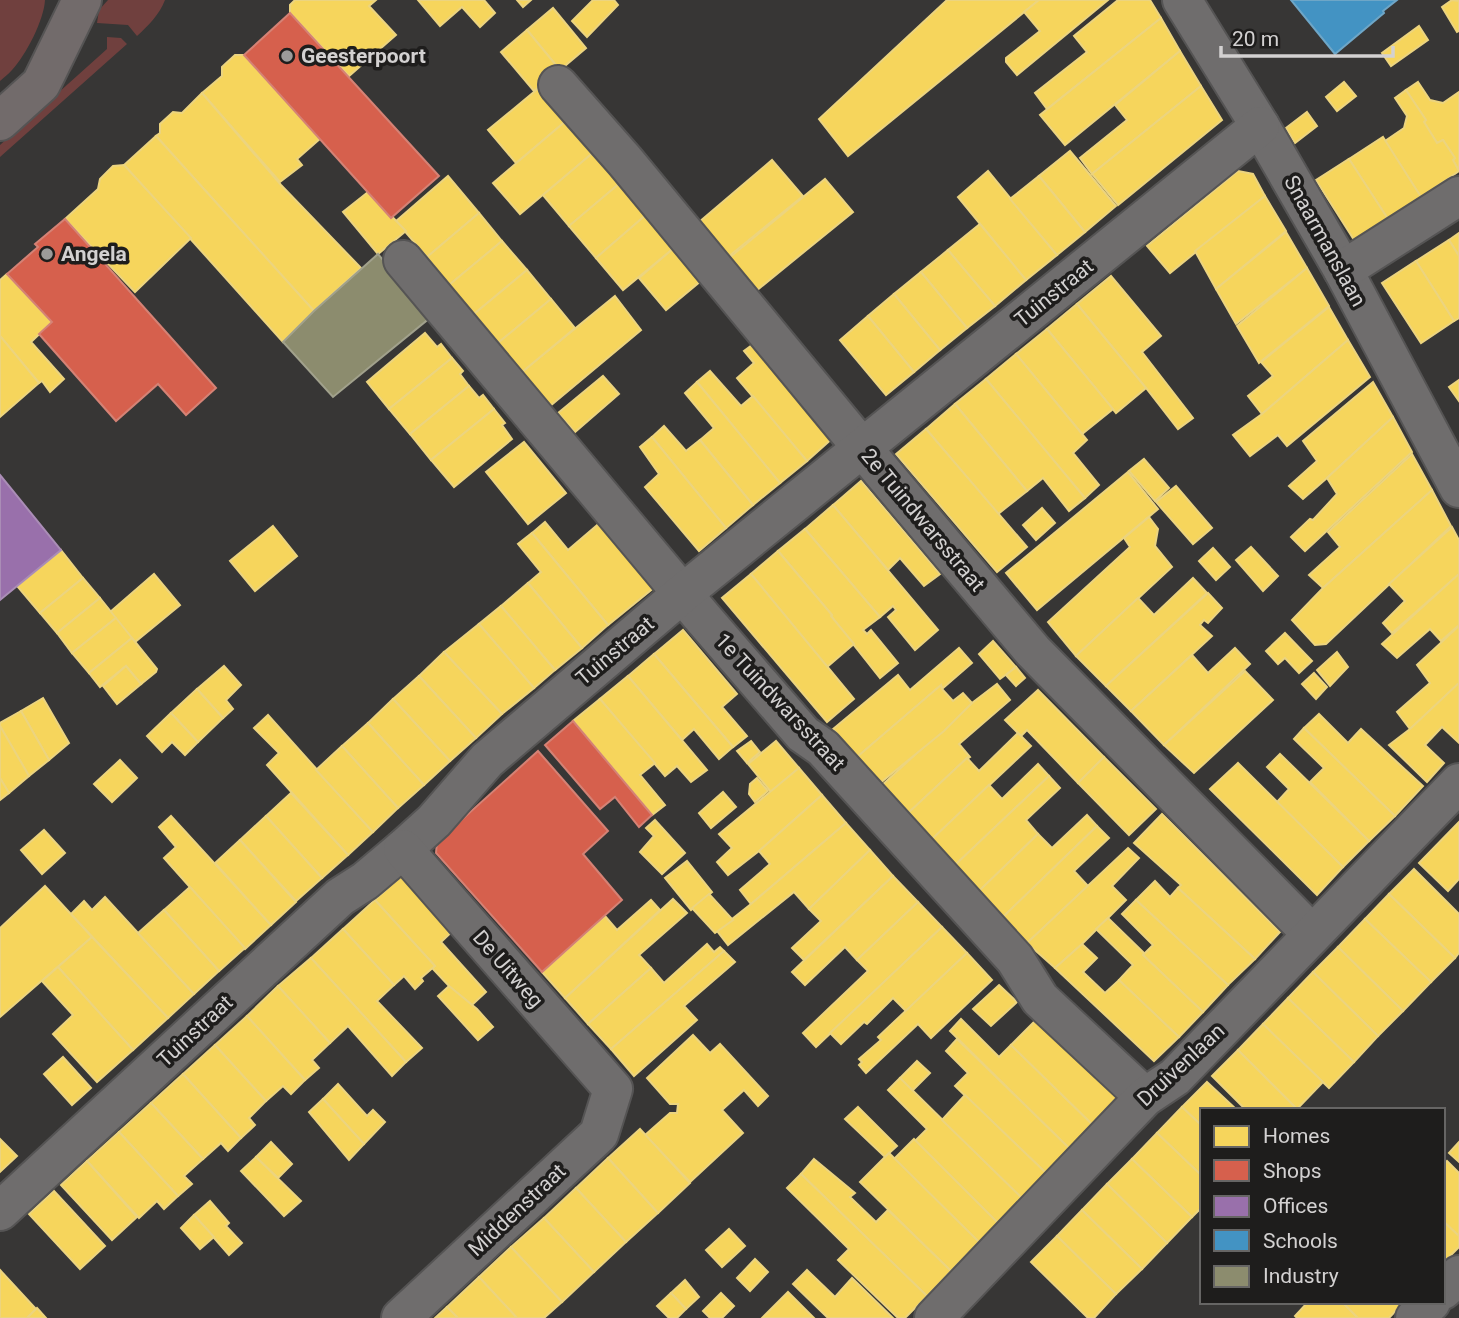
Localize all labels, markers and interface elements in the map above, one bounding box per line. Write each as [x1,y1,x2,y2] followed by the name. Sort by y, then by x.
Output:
[1221,14,1392,58] scale bar
[1232,27,1279,51] text: 20 m
[301,44,426,68] place label: Geesterpoort
[279,48,295,64] marker: Geesterpoort
[1279,171,1371,311] street label: Snaarmanslaan
[61,242,127,266] place label: Angela
[39,246,55,262] marker: Angela
[1010,254,1098,332] street label: Tuinstraat
[856,444,990,596] street label: 2e Tuindwarsstraat
[571,612,659,690] street label: Tuinstraat
[710,628,850,776] street label: 1e Tuindwarsstraat
[468,925,548,1013] street label: De Uitweg
[152,990,238,1072] street label: Tuinstraat
[1133,1019,1229,1111] street label: Druivenlaan
[1200,1108,1445,1304] legend
[1263,1124,1330,1148] text: Homes
[463,1159,571,1261] street label: Middenstraat
[1263,1159,1322,1183] text: Shops
[1263,1194,1328,1218] text: Offices
[1263,1229,1338,1253] text: Schools
[1263,1264,1339,1288] text: Industry

